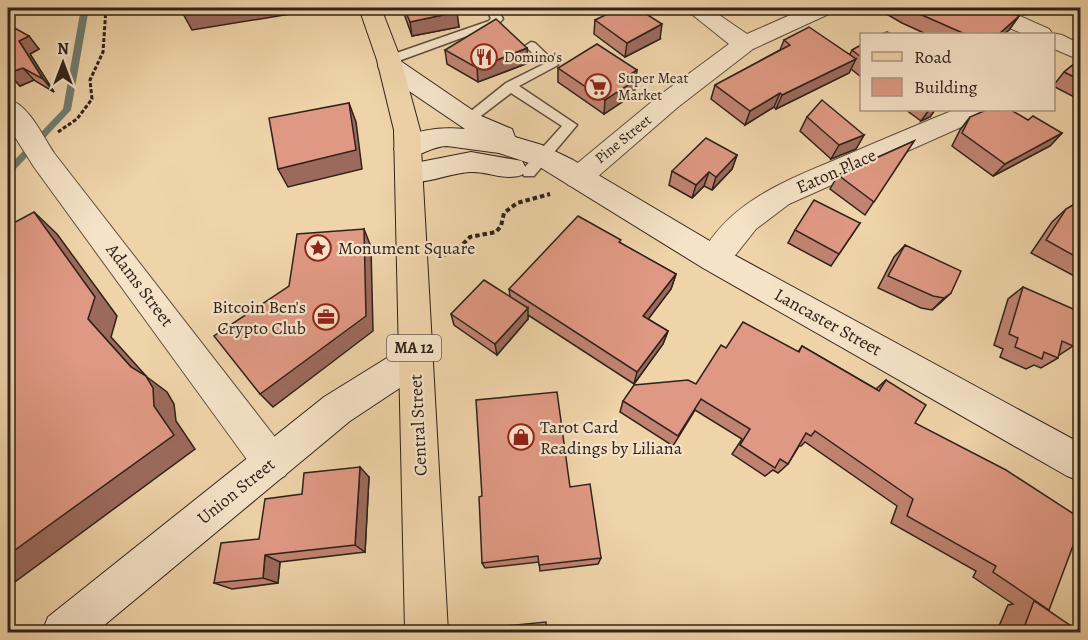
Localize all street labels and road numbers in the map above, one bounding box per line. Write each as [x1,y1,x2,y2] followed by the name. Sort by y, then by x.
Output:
[591,110,655,168] street label: Pine Street
[792,143,880,199] street label: Eaton Place
[100,238,179,332] street label: Adams Street
[770,283,886,361] street label: Lancaster Street
[387,335,441,361] road number: MA 12
[403,373,433,477] street label: Central Street
[192,452,280,530] street label: Union Street

